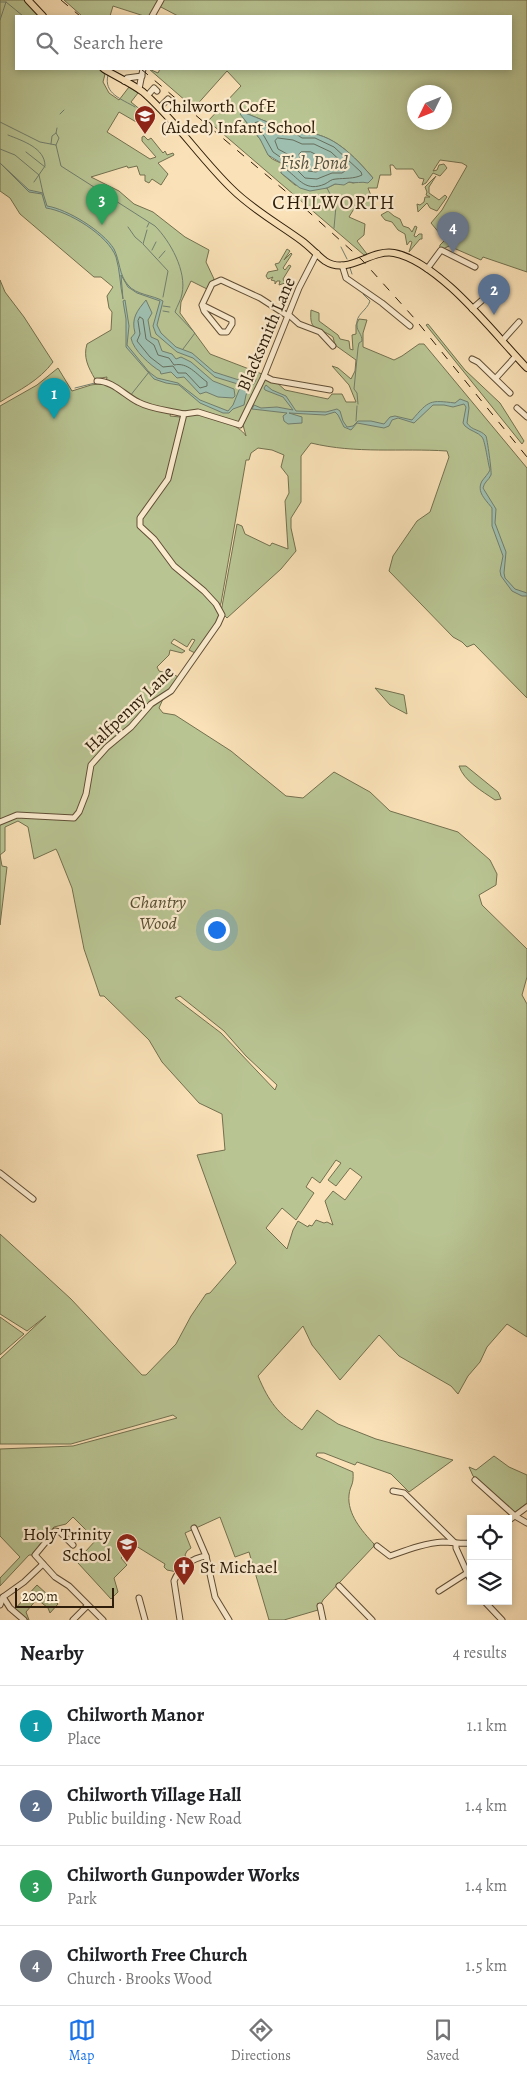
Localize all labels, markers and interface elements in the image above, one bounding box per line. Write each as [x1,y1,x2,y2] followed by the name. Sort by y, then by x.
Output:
[15,15,512,70] search box
[33,29,61,57] icon: search
[73,30,163,56] text: Search here
[407,85,452,130] north arrow
[161,94,316,139] place label: Chilworth CofE (Aided) Infant School
[133,104,157,135] school or university icon: Chilworth CofE (Aided) Infant School
[280,150,348,176] water label: Fish Pond
[86,184,118,225] pin: 3
[272,189,396,216] district label: CHILWORTH
[437,212,469,253] pin: 4
[231,273,301,395] street label: Blacksmith Lane
[478,274,510,315] pin: 2
[38,378,70,419] pin: 1
[79,660,179,758] street label: Halfpenny Lane
[130,890,186,935] park label: Chantry Wood
[204,917,230,943] your location
[467,1515,512,1605] map controls
[467,1515,512,1560] button: locate
[23,1522,112,1567] place label: Holy Trinity School
[115,1532,139,1563] school or university icon: Holy Trinity School
[172,1555,196,1586] church icon: St Michael
[200,1555,278,1579] place label: St Michael
[467,1560,512,1605] button: layers
[15,1585,114,1608] scale bar
[22,1587,58,1606] text: 200 m
[20,1639,83,1667] text: Nearby
[453,1642,507,1664] text: 4 results
[67,1702,204,1728] text: Chilworth Manor
[33,1715,39,1737] text: 1
[467,1715,507,1737] text: 1.1 km
[67,1728,101,1750] text: Place
[67,1782,241,1808] text: Chilworth Village Hall
[32,1795,40,1817] text: 2
[465,1795,507,1817] text: 1.4 km
[67,1808,242,1830] text: Public building · New Road
[67,1862,300,1888] text: Chilworth Gunpowder Works
[33,1875,39,1897] text: 3
[465,1875,507,1897] text: 1.4 km
[67,1888,97,1910] text: Park
[67,1942,248,1968] text: Chilworth Free Church
[32,1955,40,1977] text: 4
[465,1955,507,1977] text: 1.5 km
[67,1968,212,1990] text: Church · Brooks Wood
[68,2016,96,2065] tab: Map
[231,2016,291,2065] tab: Directions
[426,2016,459,2065] tab: Saved

